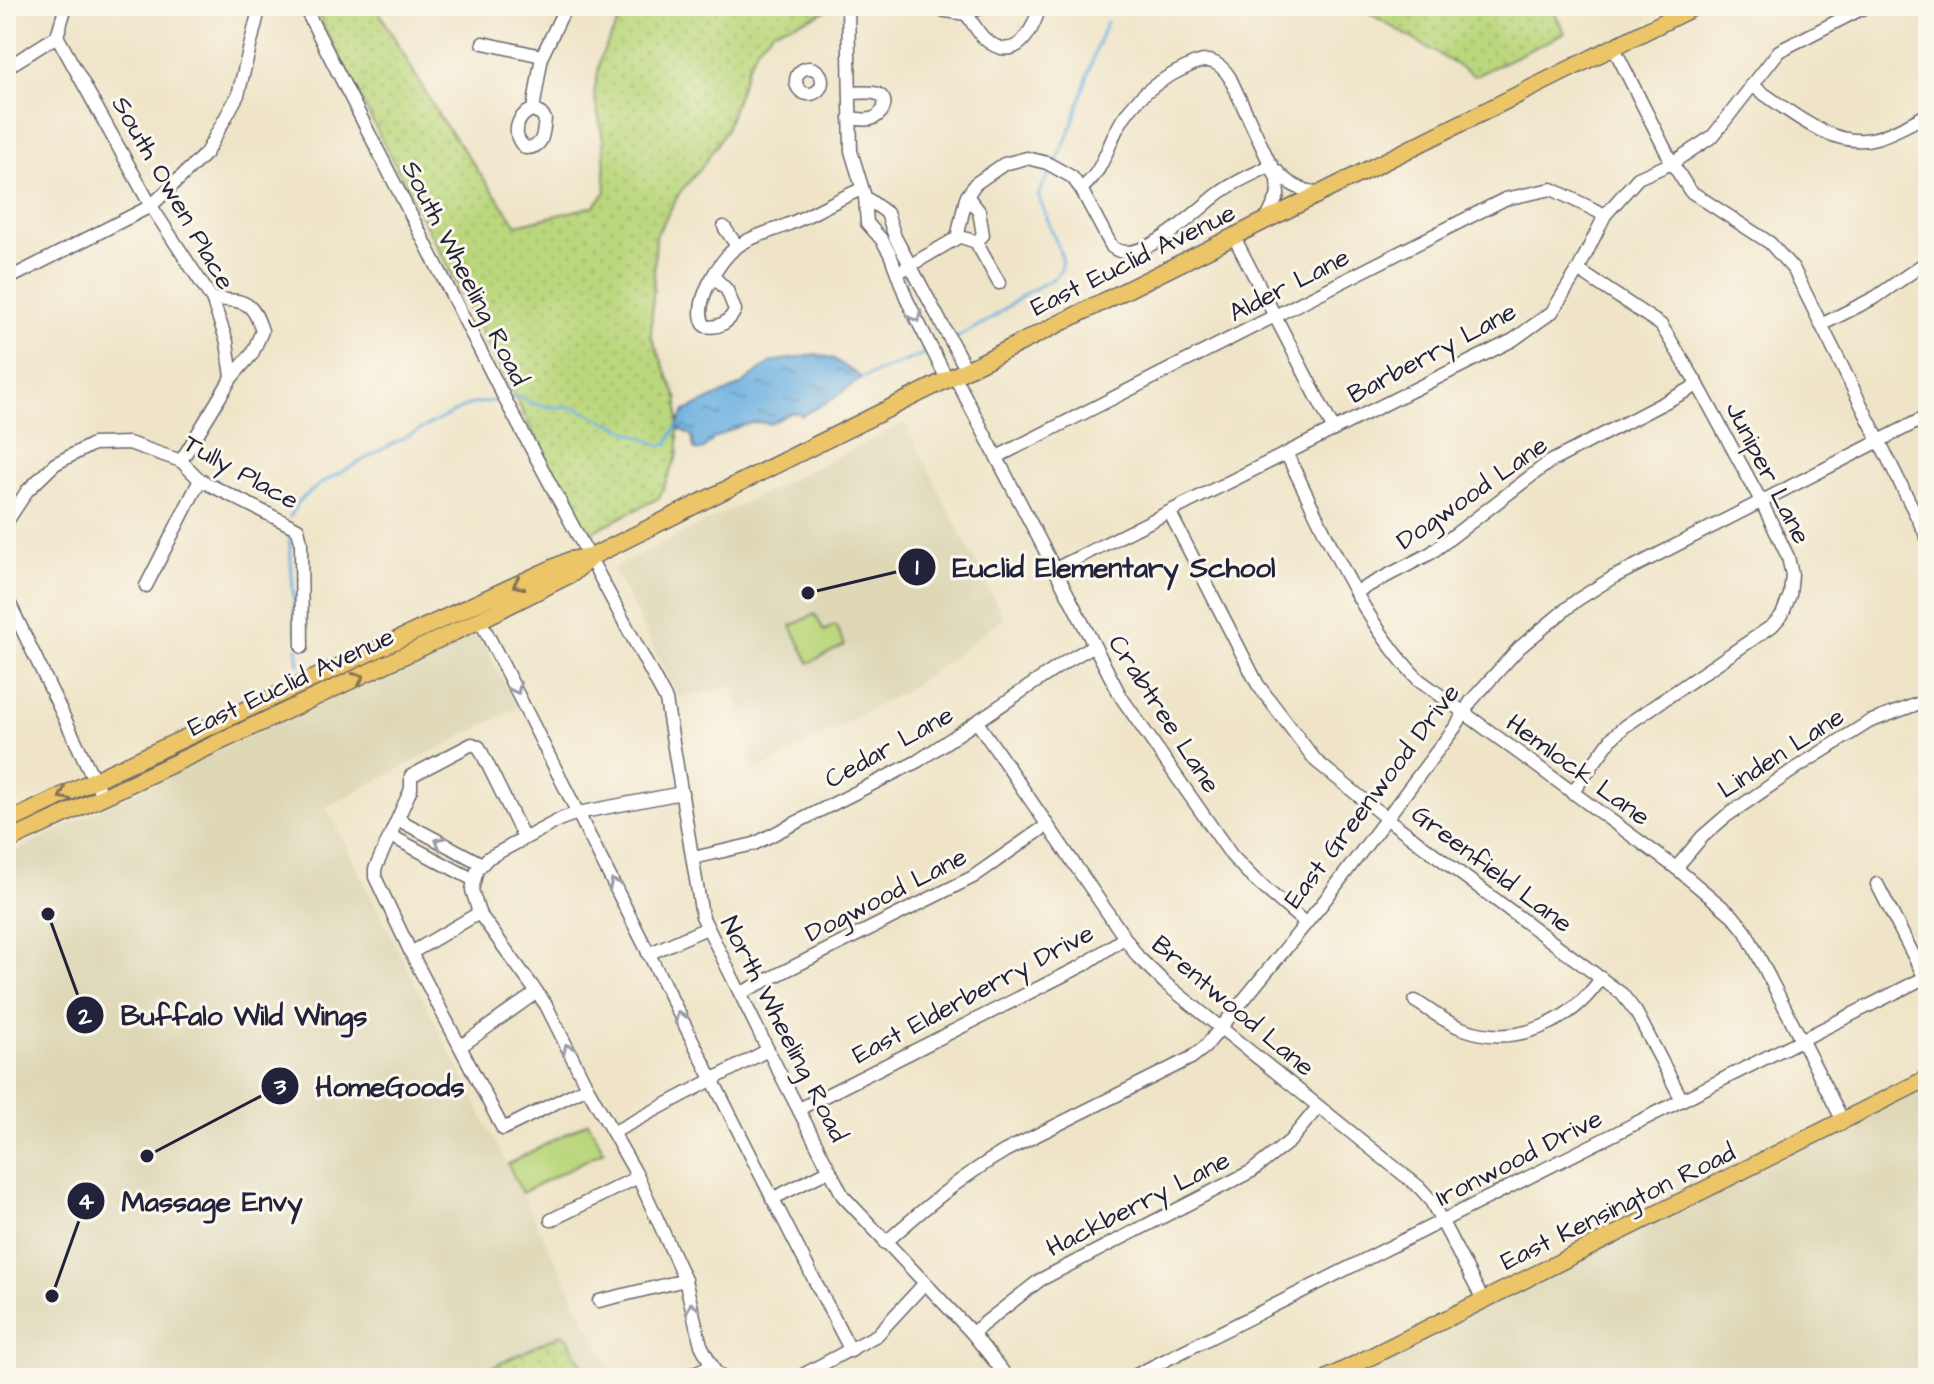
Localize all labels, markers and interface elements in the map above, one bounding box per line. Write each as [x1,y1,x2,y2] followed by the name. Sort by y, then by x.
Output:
[103,89,243,297] street label: South Owen Place
[391,154,537,393] street label: South Wheeling Road
[1025,195,1241,325] street label: East Euclid Avenue
[1222,239,1356,331] street label: Alder Lane
[1341,293,1524,414] street label: Barberry Lane
[906,309,921,324] one-way arrow
[1717,396,1819,550] street label: Juniper Lane
[176,426,305,520] street label: Tully Place
[1389,427,1556,560] street label: Dogwood Lane
[897,541,1291,593] callout: Euclid Elementary School
[953,549,1275,591] text: Euclid Elementary School
[915,551,919,585] text: 1
[512,574,527,590] one-way arrow
[182,618,400,746] street label: East Euclid Avenue
[1099,628,1229,800] street label: Crabtree Lane
[351,672,366,688] one-way arrow
[1276,676,1468,916] street label: East Greenwood Drive
[506,681,521,696] one-way arrow
[818,697,960,797] street label: Cedar Lane
[1711,699,1851,807] street label: Linden Lane
[1499,706,1657,834] street label: Hemlock Lane
[57,785,72,801] one-way arrow
[1404,797,1580,941] street label: Greenfield Lane
[434,836,449,851] one-way arrow
[799,839,974,953] street label: Dogwood Lane
[608,878,624,893] one-way arrow
[710,910,857,1149] street label: North Wheeling Road
[846,915,1101,1075] street label: East Elderberry Drive
[1144,927,1322,1085] street label: Brentwood Lane
[65,989,384,1041] callout: Buffalo Wild Wings
[121,997,367,1038] text: Buffalo Wild Wings
[77,1000,92,1034] text: 2
[674,1011,690,1026] one-way arrow
[562,1043,578,1057] one-way arrow
[260,1060,480,1112] callout: HomeGoods
[316,1068,464,1107] text: HomeGoods
[273,1070,287,1104] text: 3
[1429,1101,1609,1215] street label: Ironwood Drive
[1495,1134,1742,1281] street label: East Kensington Road
[1040,1142,1237,1268] street label: Hackberry Lane
[66,1175,319,1227] callout: Massage Envy
[121,1183,303,1225] text: Massage Envy
[78,1185,95,1219] text: 4
[684,1301,701,1315] one-way arrow

